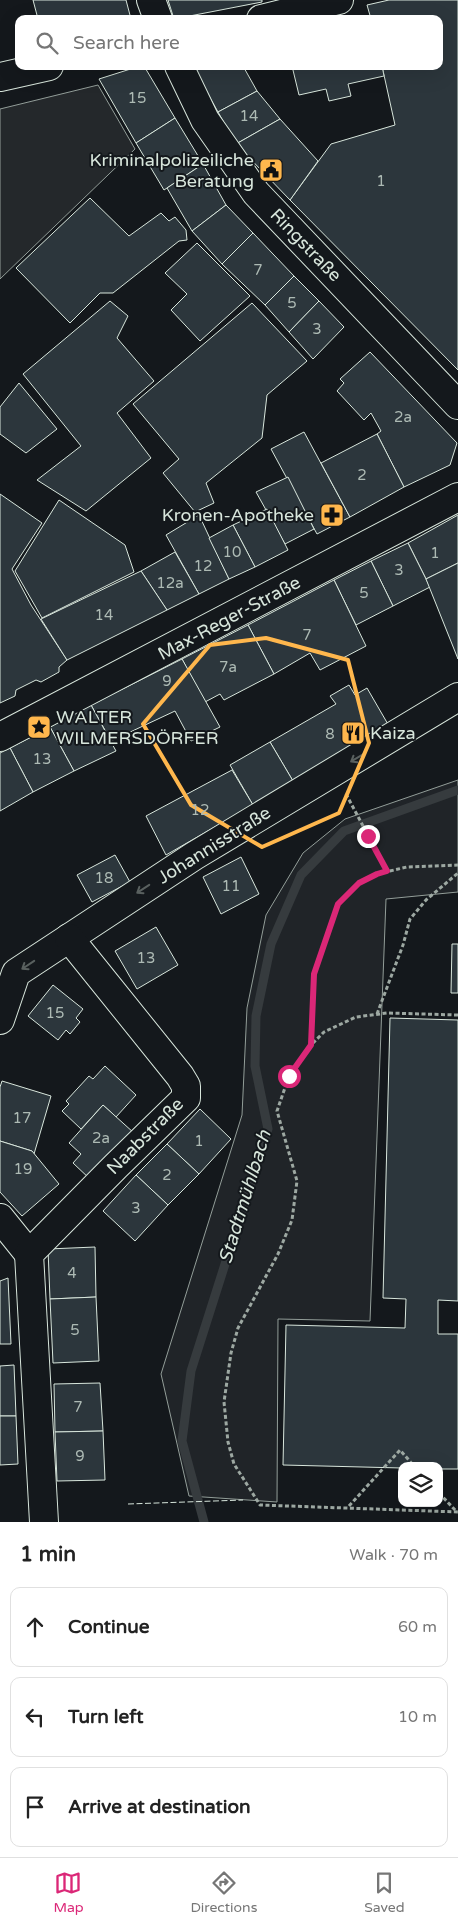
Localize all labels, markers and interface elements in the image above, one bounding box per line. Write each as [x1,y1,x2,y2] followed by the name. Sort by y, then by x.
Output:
[15,15,443,70] search box
[33,29,61,57] icon: search
[73,32,180,54] text: Search here
[128,89,146,107] house number: 15
[240,107,258,125] house number: 14
[89,149,254,192] place label: Kriminalpolizeiliche Beratung
[258,157,284,183] public building icon: Kriminalpolizeiliche Beratung
[376,172,386,190] house number: 1
[266,204,346,286] street label: Ringstraße
[253,261,263,279] house number: 7
[287,294,297,312] house number: 5
[312,320,322,338] house number: 3
[394,408,412,426] house number: 2a
[357,466,367,484] house number: 2
[319,502,345,528] pharmacy icon: Kronen-Apotheke
[162,504,314,526] place label: Kronen-Apotheke
[223,543,241,561] house number: 10
[430,544,440,562] house number: 1
[194,557,212,575] house number: 12
[394,561,404,579] house number: 3
[154,571,304,665] street label: Max-Reger-Straße
[156,574,184,592] house number: 12a
[359,584,369,602] house number: 5
[95,606,113,624] house number: 14
[302,626,312,644] house number: 7
[219,658,237,676] house number: 7a
[162,672,172,690] house number: 9
[56,706,219,749] place label: WALTER WILMERSDÖRFER
[26,714,52,740] place icon: WALTER WILMERSDÖRFER
[340,720,366,746] restaurant icon: Kaiza
[370,722,416,744] place label: Kaiza
[325,725,335,743] house number: 8
[33,750,51,768] house number: 13
[350,754,364,764] one-way arrow
[153,801,275,889] street label: Johannisstraße
[191,801,209,819] house number: 12
[357,825,380,848] route end
[95,869,113,887] house number: 18
[222,877,240,895] house number: 11
[137,884,151,894] one-way arrow
[137,949,155,967] house number: 13
[21,960,35,970] one-way arrow
[46,1004,64,1022] house number: 15
[278,1065,301,1088] route start
[102,1093,188,1179] street label: Naabstraße
[13,1109,31,1127] house number: 17
[214,1127,276,1266] water label: Stadtmühlbach
[92,1129,110,1147] house number: 2a
[194,1132,204,1150] house number: 1
[14,1160,32,1178] house number: 19
[162,1166,172,1184] house number: 2
[131,1199,141,1217] house number: 3
[67,1264,77,1282] house number: 4
[70,1321,80,1339] house number: 5
[73,1398,83,1416] house number: 7
[75,1447,85,1465] house number: 9
[398,1462,443,1507] map controls
[398,1462,443,1507] button: layers
[20,1542,76,1567] text: 1 min
[349,1545,438,1565] text: Walk · 70 m
[21,1613,49,1641] icon: ahead
[68,1616,150,1638] text: Continue
[398,1617,437,1637] text: 60 m
[21,1703,49,1731] icon: left
[68,1706,144,1728] text: Turn left
[398,1707,437,1727] text: 10 m
[21,1793,49,1821] icon: arrive
[68,1796,251,1818] text: Arrive at destination
[53,1869,84,1916] tab: Map
[190,1869,257,1916] tab: Directions
[364,1869,405,1916] tab: Saved

